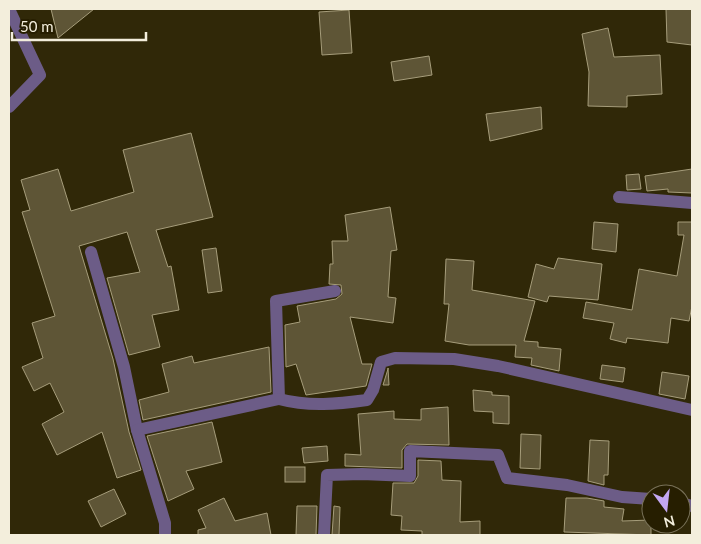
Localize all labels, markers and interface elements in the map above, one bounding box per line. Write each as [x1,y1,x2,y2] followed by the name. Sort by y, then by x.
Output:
[12,10,146,42] scale bar
[20,17,54,35] text: 50 m
[641,484,691,534] north arrow
[662,512,677,532] text: N

